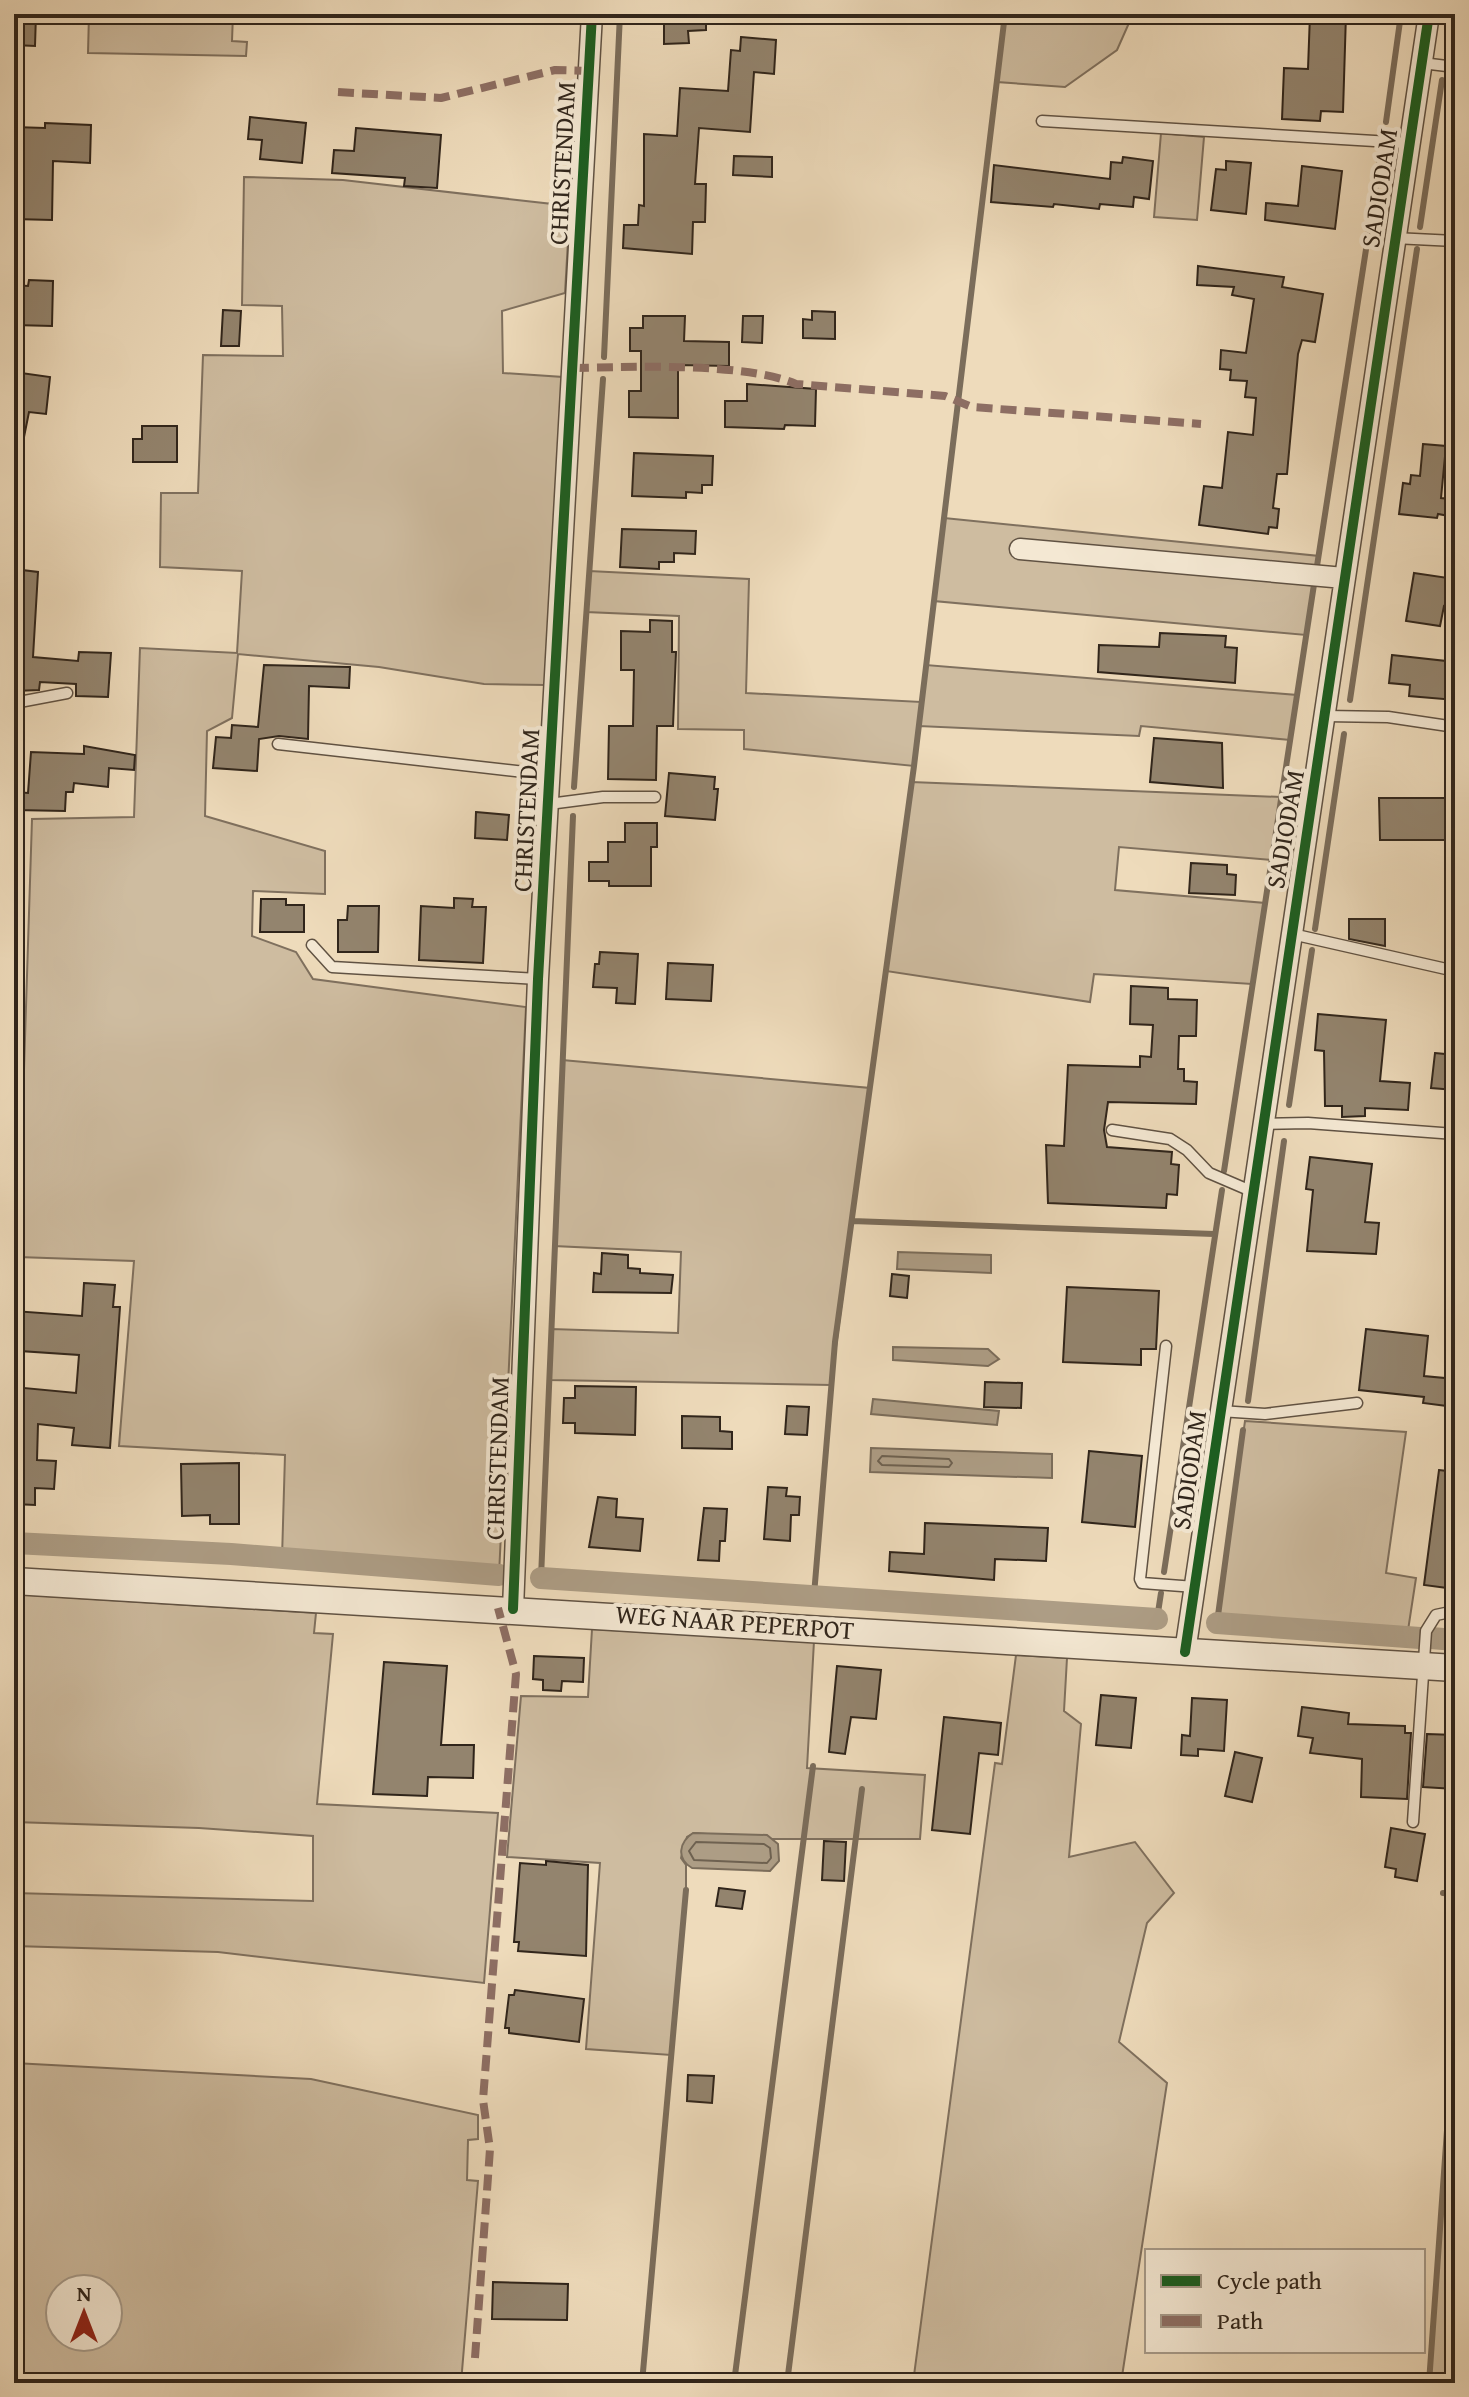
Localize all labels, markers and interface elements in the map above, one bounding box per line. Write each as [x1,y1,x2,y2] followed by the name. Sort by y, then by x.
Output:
[538,80,585,246] street label: CHRISTENDAM
[1350,126,1407,250] street label: SADIODAM
[502,727,549,893] street label: CHRISTENDAM
[1255,766,1314,891] street label: SADIODAM
[474,1375,519,1541] street label: CHRISTENDAM
[1161,1408,1216,1532] street label: SADIODAM
[614,1594,856,1649] street label: WEG NAAR PEPERPOT
[1145,2249,1425,2353] legend
[1217,2263,1322,2298] text: Cycle path
[44,2273,124,2353] north arrow
[77,2277,92,2309] text: N
[1217,2303,1264,2338] text: Path

